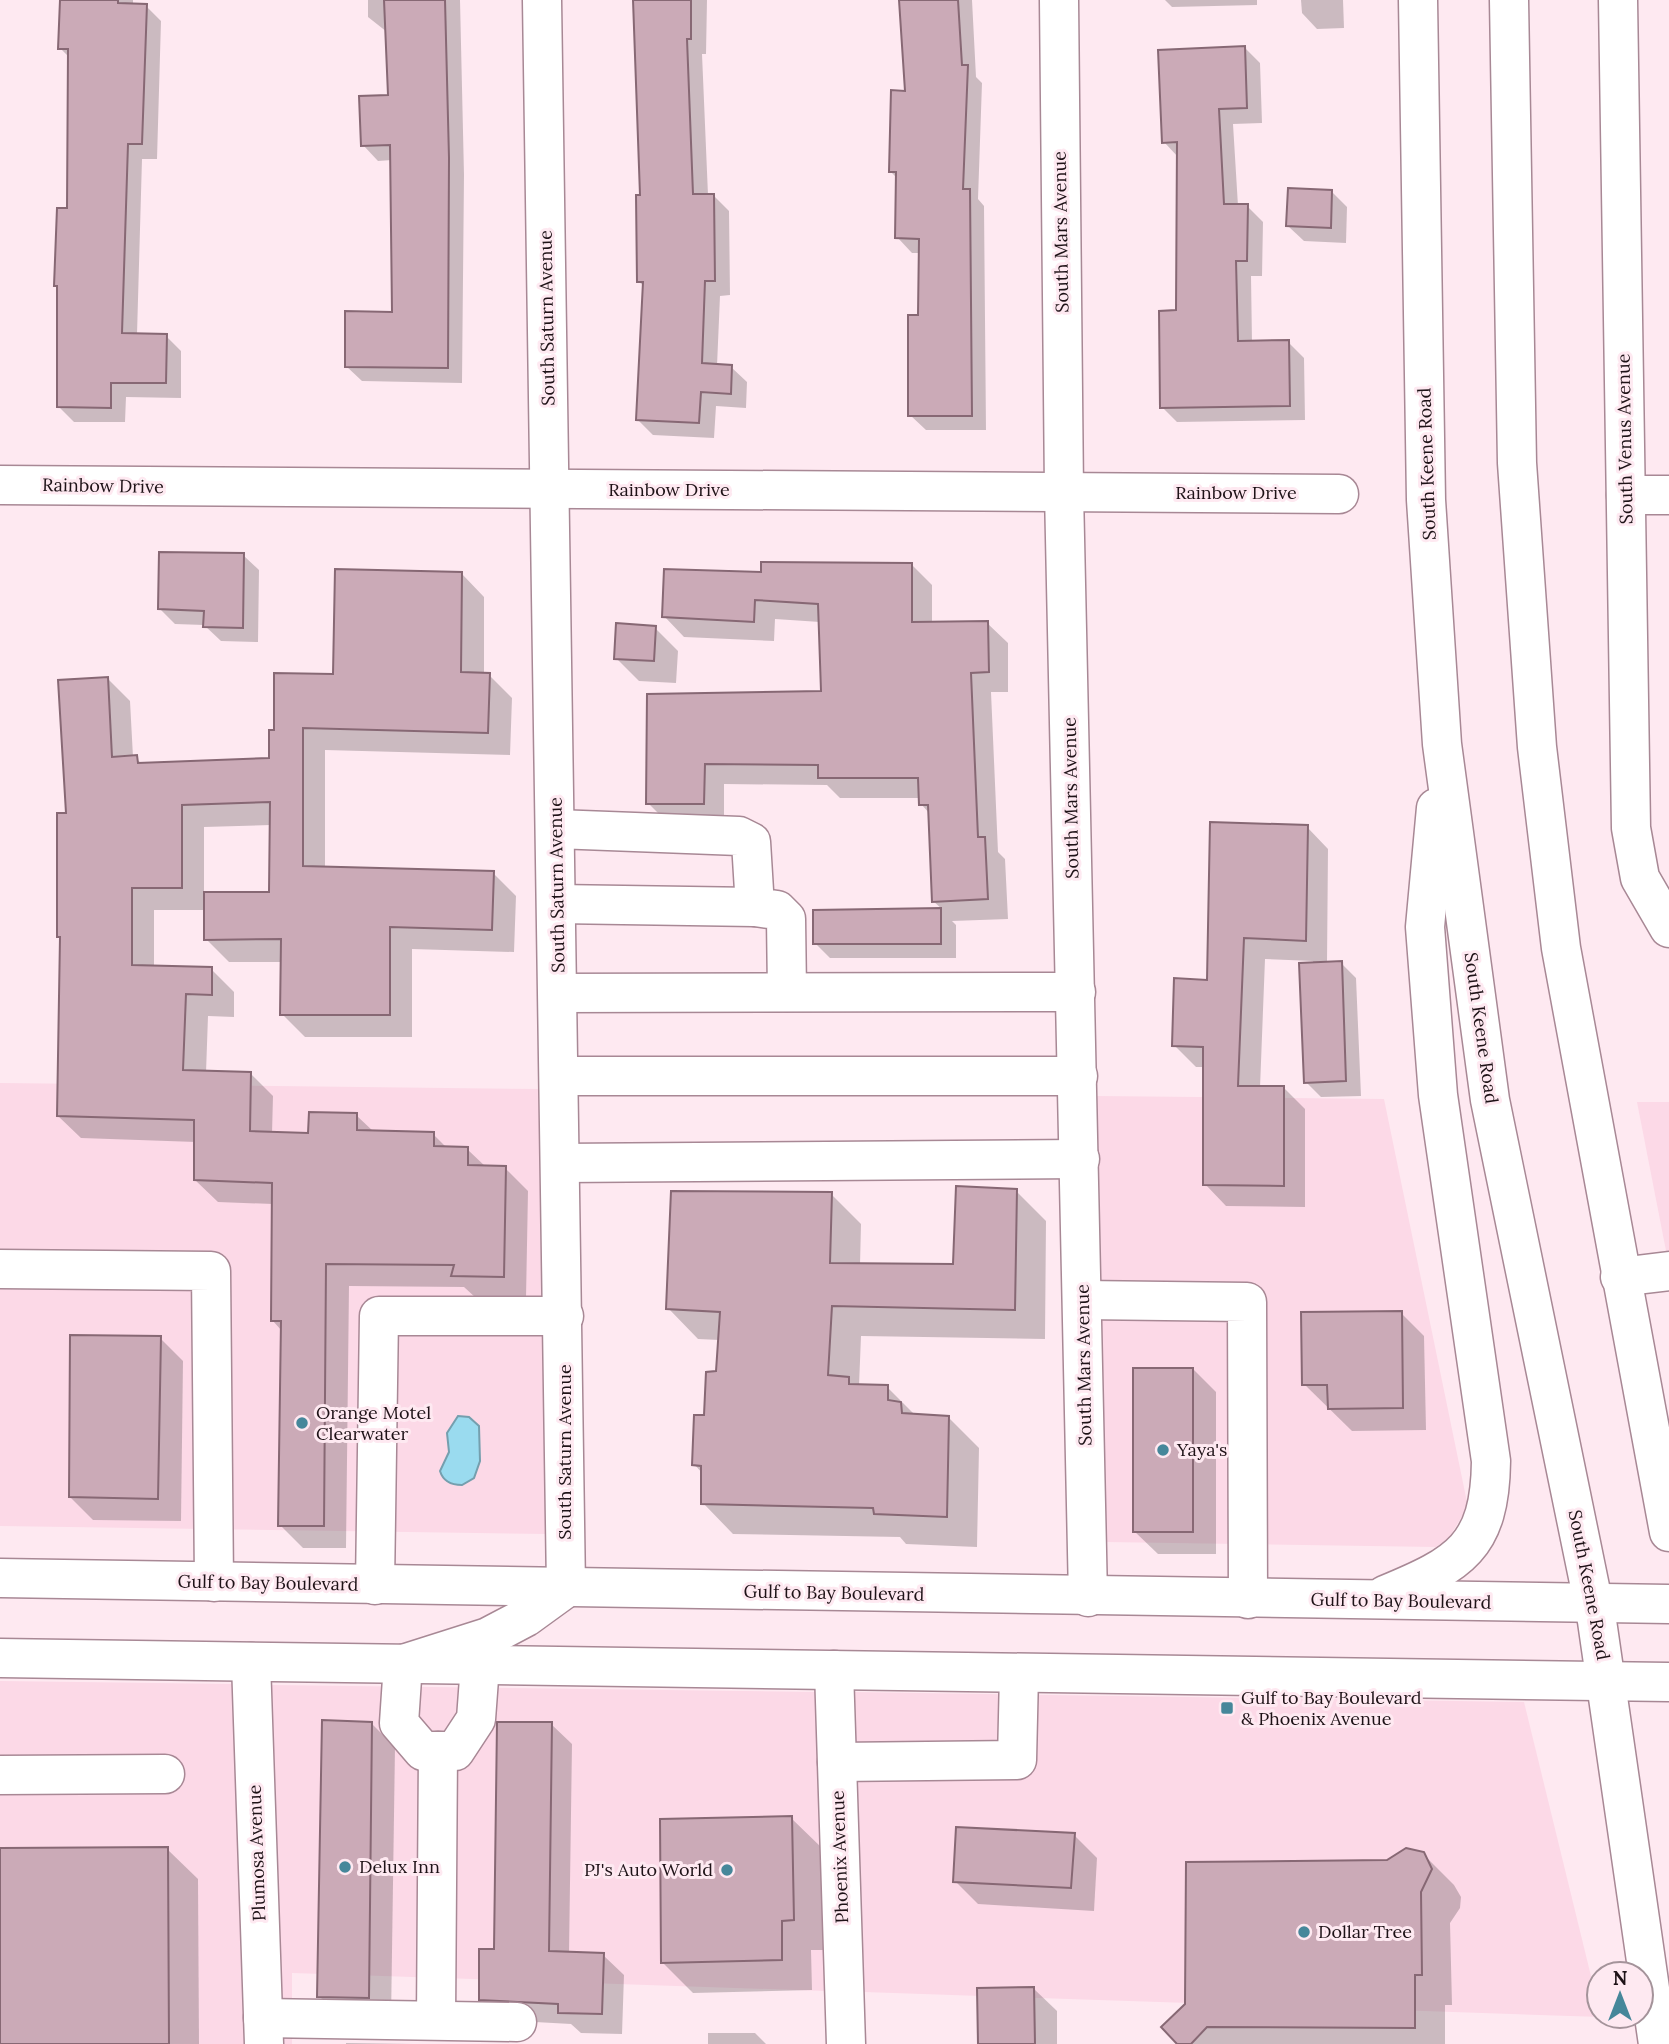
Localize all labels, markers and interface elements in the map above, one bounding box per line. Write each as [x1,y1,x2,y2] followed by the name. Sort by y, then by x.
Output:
[1048,151,1073,313] street label: South Mars Avenue
[533,230,560,406] street label: South Saturn Avenue
[1612,353,1637,525] street label: South Venus Avenue
[1412,387,1441,541] street label: South Keene Road
[42,473,164,498] street label: Rainbow Drive
[608,478,730,501] street label: Rainbow Drive
[1175,481,1297,504] street label: Rainbow Drive
[1058,717,1083,879] street label: South Mars Avenue
[543,797,570,973] street label: South Saturn Avenue
[1459,951,1504,1105] street label: South Keene Road
[1071,1284,1096,1446] street label: South Mars Avenue
[553,1364,576,1540] street label: South Saturn Avenue
[316,1401,431,1445] place label: Orange Motel Clearwater
[294,1415,310,1431] marker: Orange Motel Clearwater
[1176,1438,1227,1461] place label: Yaya's
[1155,1442,1171,1458] marker: Yaya's
[1564,1508,1615,1662] street label: South Keene Road
[178,1569,359,1596] street label: Gulf to Bay Boulevard
[744,1579,925,1606] street label: Gulf to Bay Boulevard
[1311,1587,1492,1614] street label: Gulf to Bay Boulevard
[1241,1686,1422,1730] place label: Gulf to Bay Boulevard & Phoenix Avenue
[1219,1700,1235,1716] marker: Gulf to Bay Boulevard & Phoenix Avenue
[243,1784,270,1922] street label: Plumosa Avenue
[826,1790,853,1924] street label: Phoenix Avenue
[359,1855,440,1878] place label: Delux Inn
[584,1858,713,1881] place label: PJ's Auto World
[337,1859,353,1875] marker: Delux Inn
[719,1862,735,1878] marker: PJ's Auto World
[1318,1920,1412,1943] place label: Dollar Tree
[1296,1924,1312,1940] marker: Dollar Tree
[1585,1960,1655,2030] north arrow
[1613,1966,1628,1990] text: N

